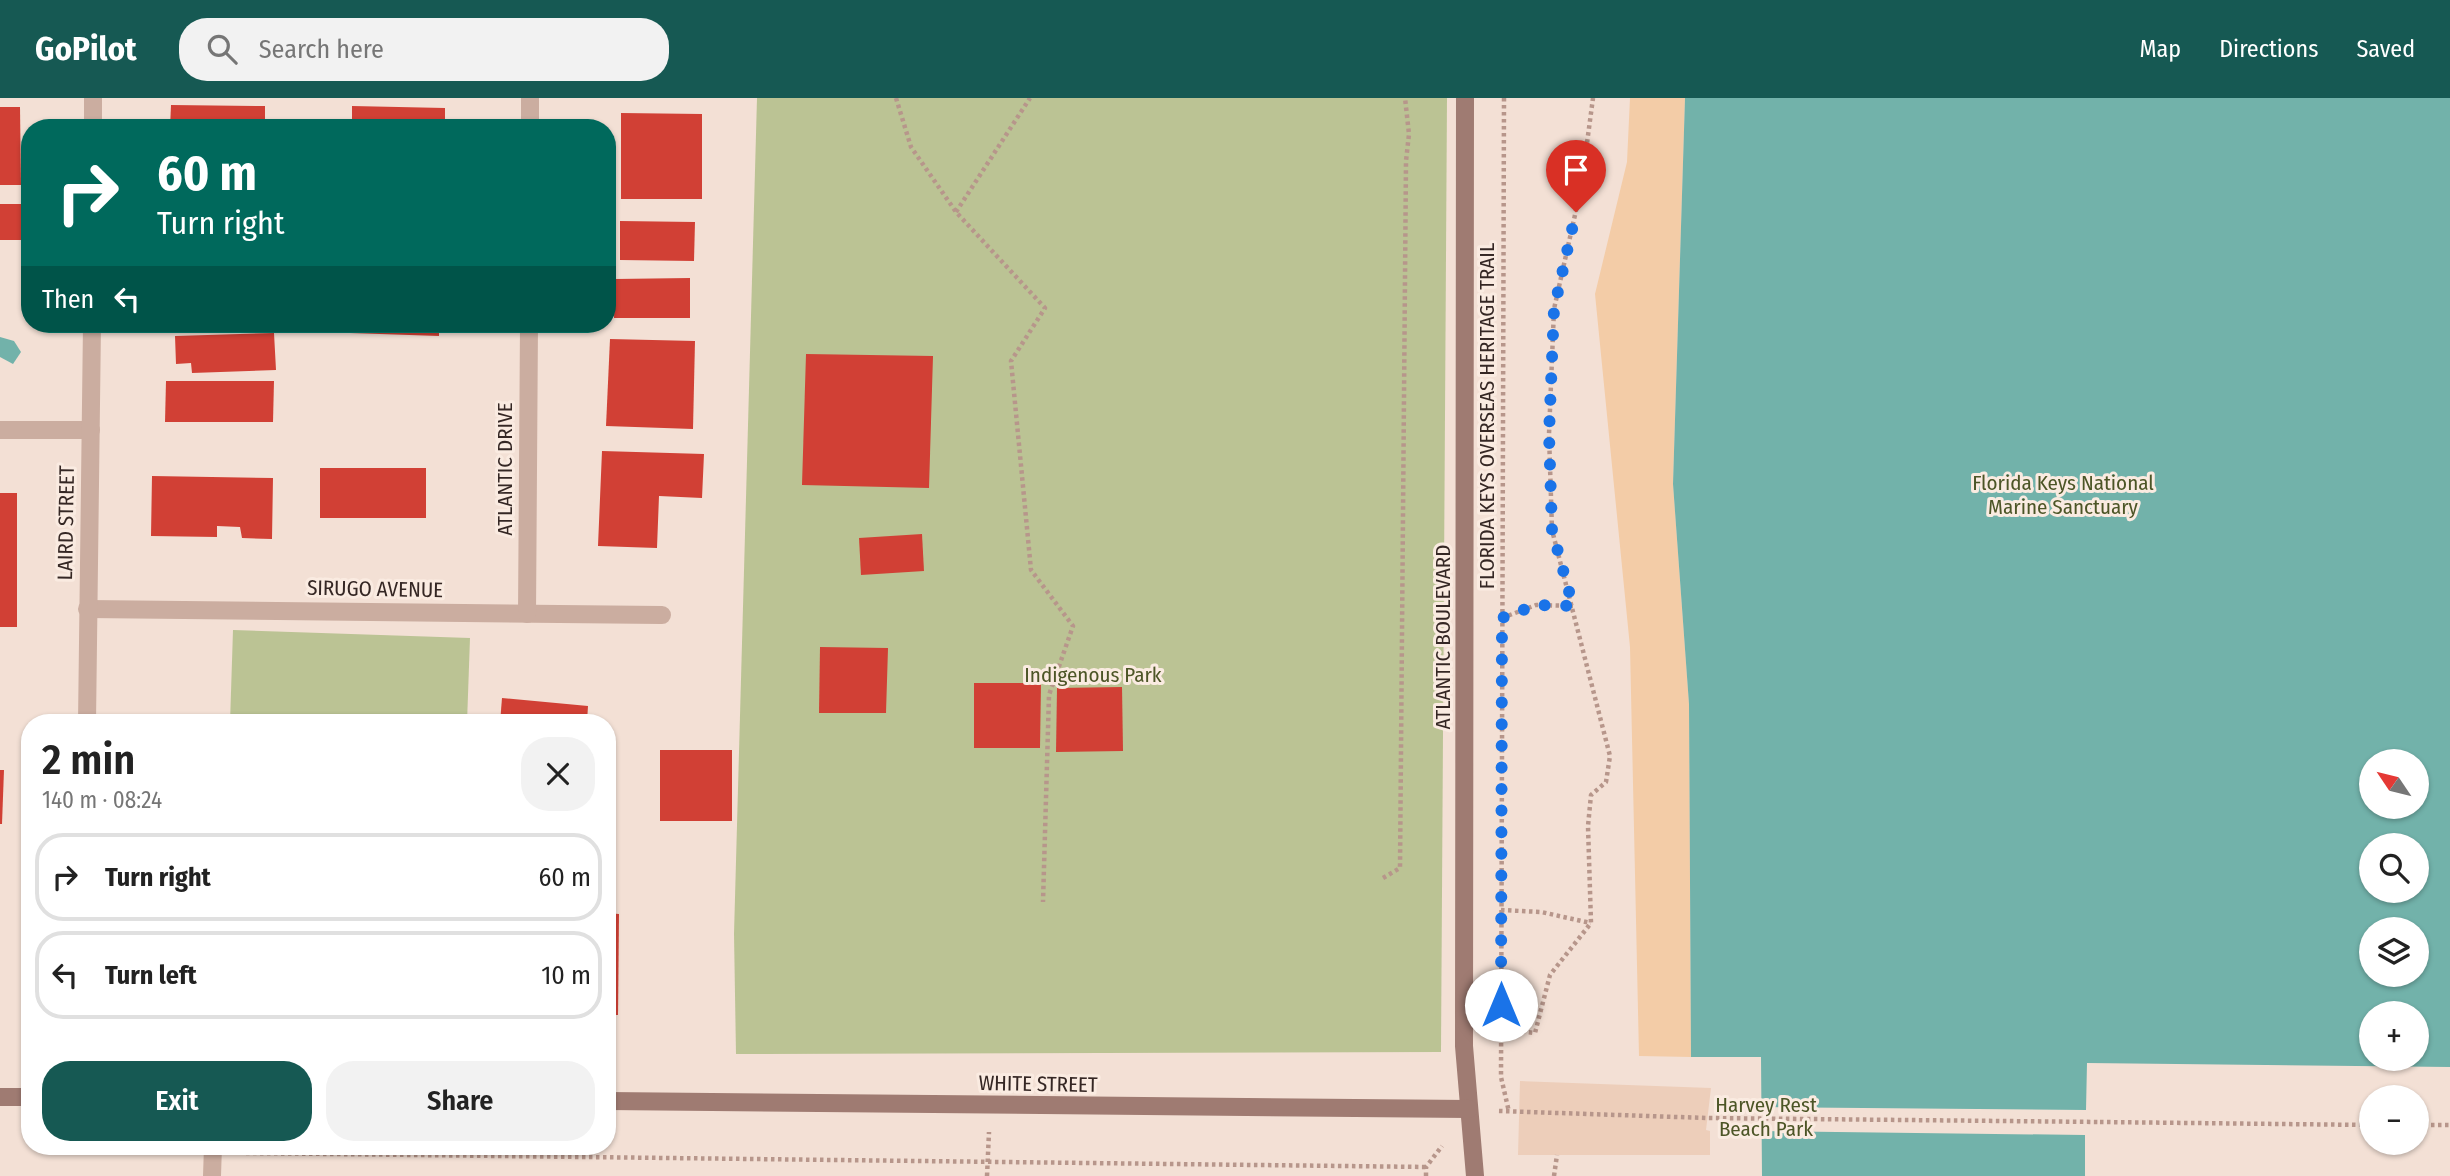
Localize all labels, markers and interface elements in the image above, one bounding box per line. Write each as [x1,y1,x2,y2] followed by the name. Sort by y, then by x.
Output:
[179,18,669,81] search box
[35,29,137,69] text: GoPilot
[203,30,241,68] icon: search
[259,34,384,65] text: Search here
[2140,35,2181,63] text: Map
[2219,35,2318,63] text: Directions
[2356,35,2415,63] text: Saved
[1546,140,1606,212] pin
[157,144,257,203] text: 60 m
[42,147,133,238] icon: right
[1557,151,1595,189] icon: arrive
[157,204,284,242] text: Turn right
[1474,242,1500,589] street label: FLORIDA KEYS OVERSEAS HERITAGE TRAIL
[108,280,146,318] icon: left
[42,284,94,315] text: Then
[492,402,518,536] street label: ATLANTIC DRIVE
[52,465,80,581] street label: LAIRD STREET
[1972,470,2154,520] park label: Florida Keys National Marine Sanctuary
[1430,545,1456,729] street label: ATLANTIC BOULEVARD
[307,575,443,603] street label: SIRUGO AVENUE
[1024,662,1162,688] park label: Indigenous Park
[42,735,135,785] text: 2 min
[521,737,595,811] button: close
[2359,749,2429,819] north arrow
[2359,749,2429,1155] map controls
[42,786,162,814] text: 140 m · 08:24
[2359,833,2429,903] button: search
[46,858,84,896] icon: right
[105,862,211,893] text: Turn right
[538,862,591,893] text: 60 m
[2359,917,2429,987] button: layers
[46,956,84,994] icon: left
[105,960,197,991] text: Turn left
[541,960,591,991] text: 10 m
[1464,968,1538,1042] position arrow
[2359,1001,2429,1071] button: +
[42,1061,312,1141] button: Exit
[326,1061,595,1141] button: Share
[978,1070,1098,1098] street label: WHITE STREET
[2359,1085,2429,1155] button: −
[1715,1092,1817,1142] park label: Harvey Rest Beach Park

